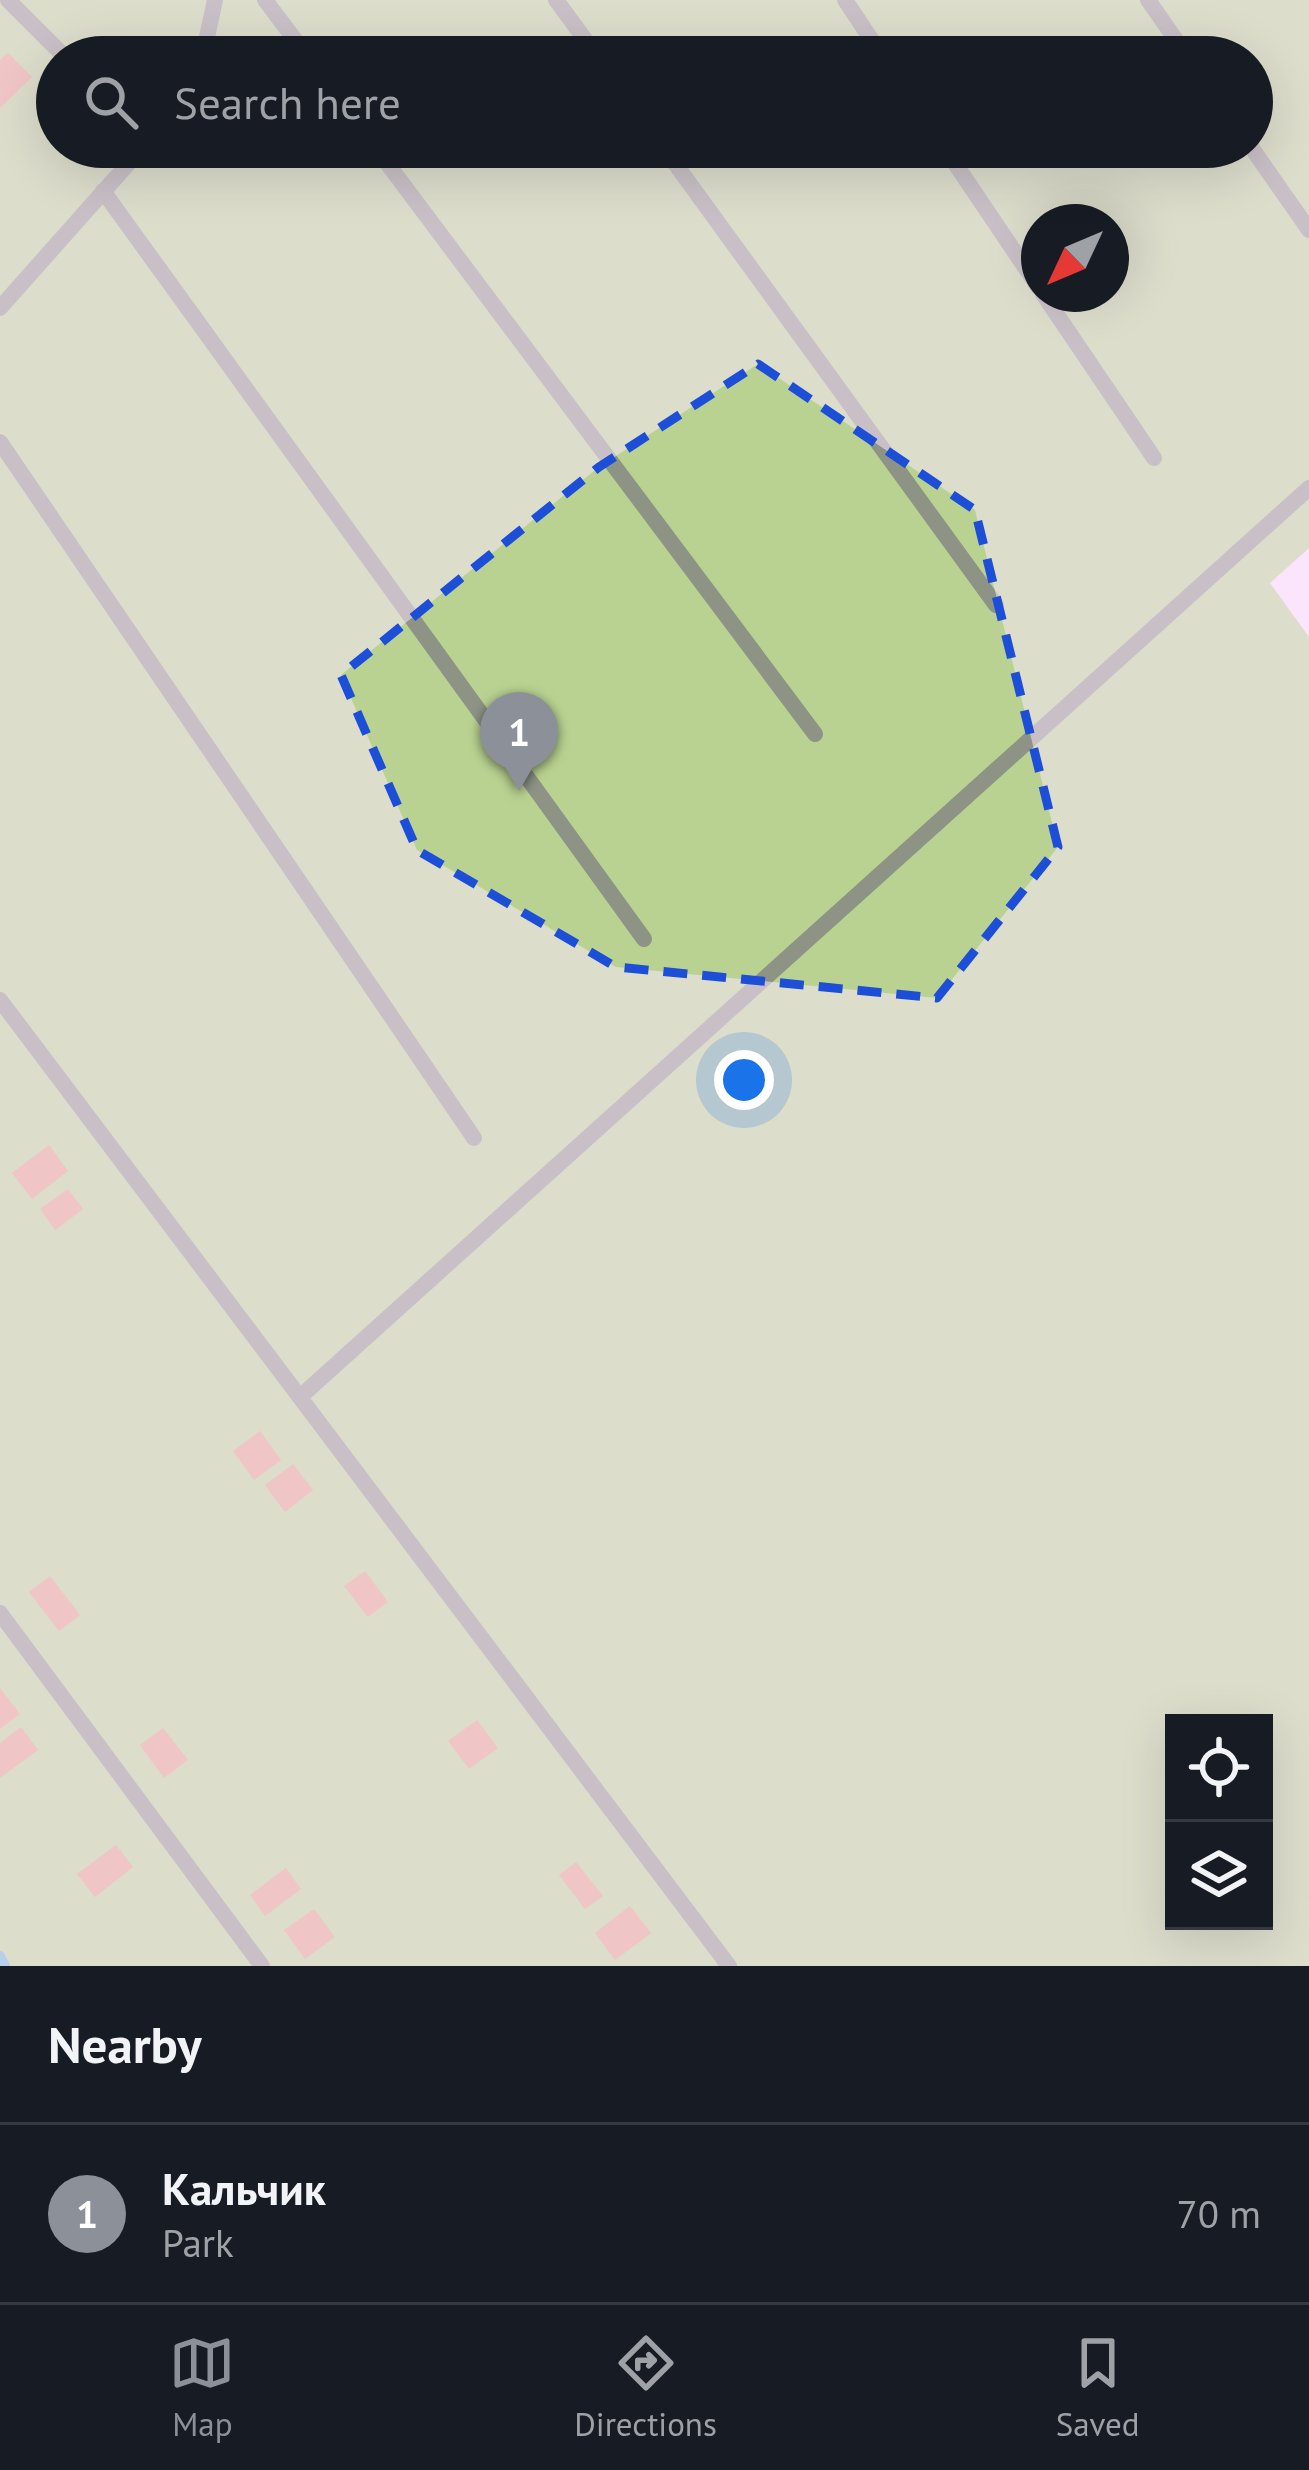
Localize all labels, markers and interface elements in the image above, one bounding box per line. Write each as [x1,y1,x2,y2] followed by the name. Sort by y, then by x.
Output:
[36,36,1273,168] search box
[78,69,144,135] icon: search
[174,73,401,131] text: Search here
[1021,204,1129,312] north arrow
[480,692,558,791] pin: 1
[714,1050,774,1110] your location
[1165,1714,1273,1930] map controls
[1165,1714,1273,1822] button: locate
[1165,1822,1273,1930] button: layers
[48,2011,202,2077] text: Nearby
[162,2159,326,2217] text: Кальчик
[76,2188,98,2239] text: 1
[1176,2188,1261,2239] text: 70 m
[162,2217,234,2268] text: Park
[169,2330,235,2445] tab: Map
[574,2330,717,2445] tab: Directions
[1056,2330,1140,2445] tab: Saved

